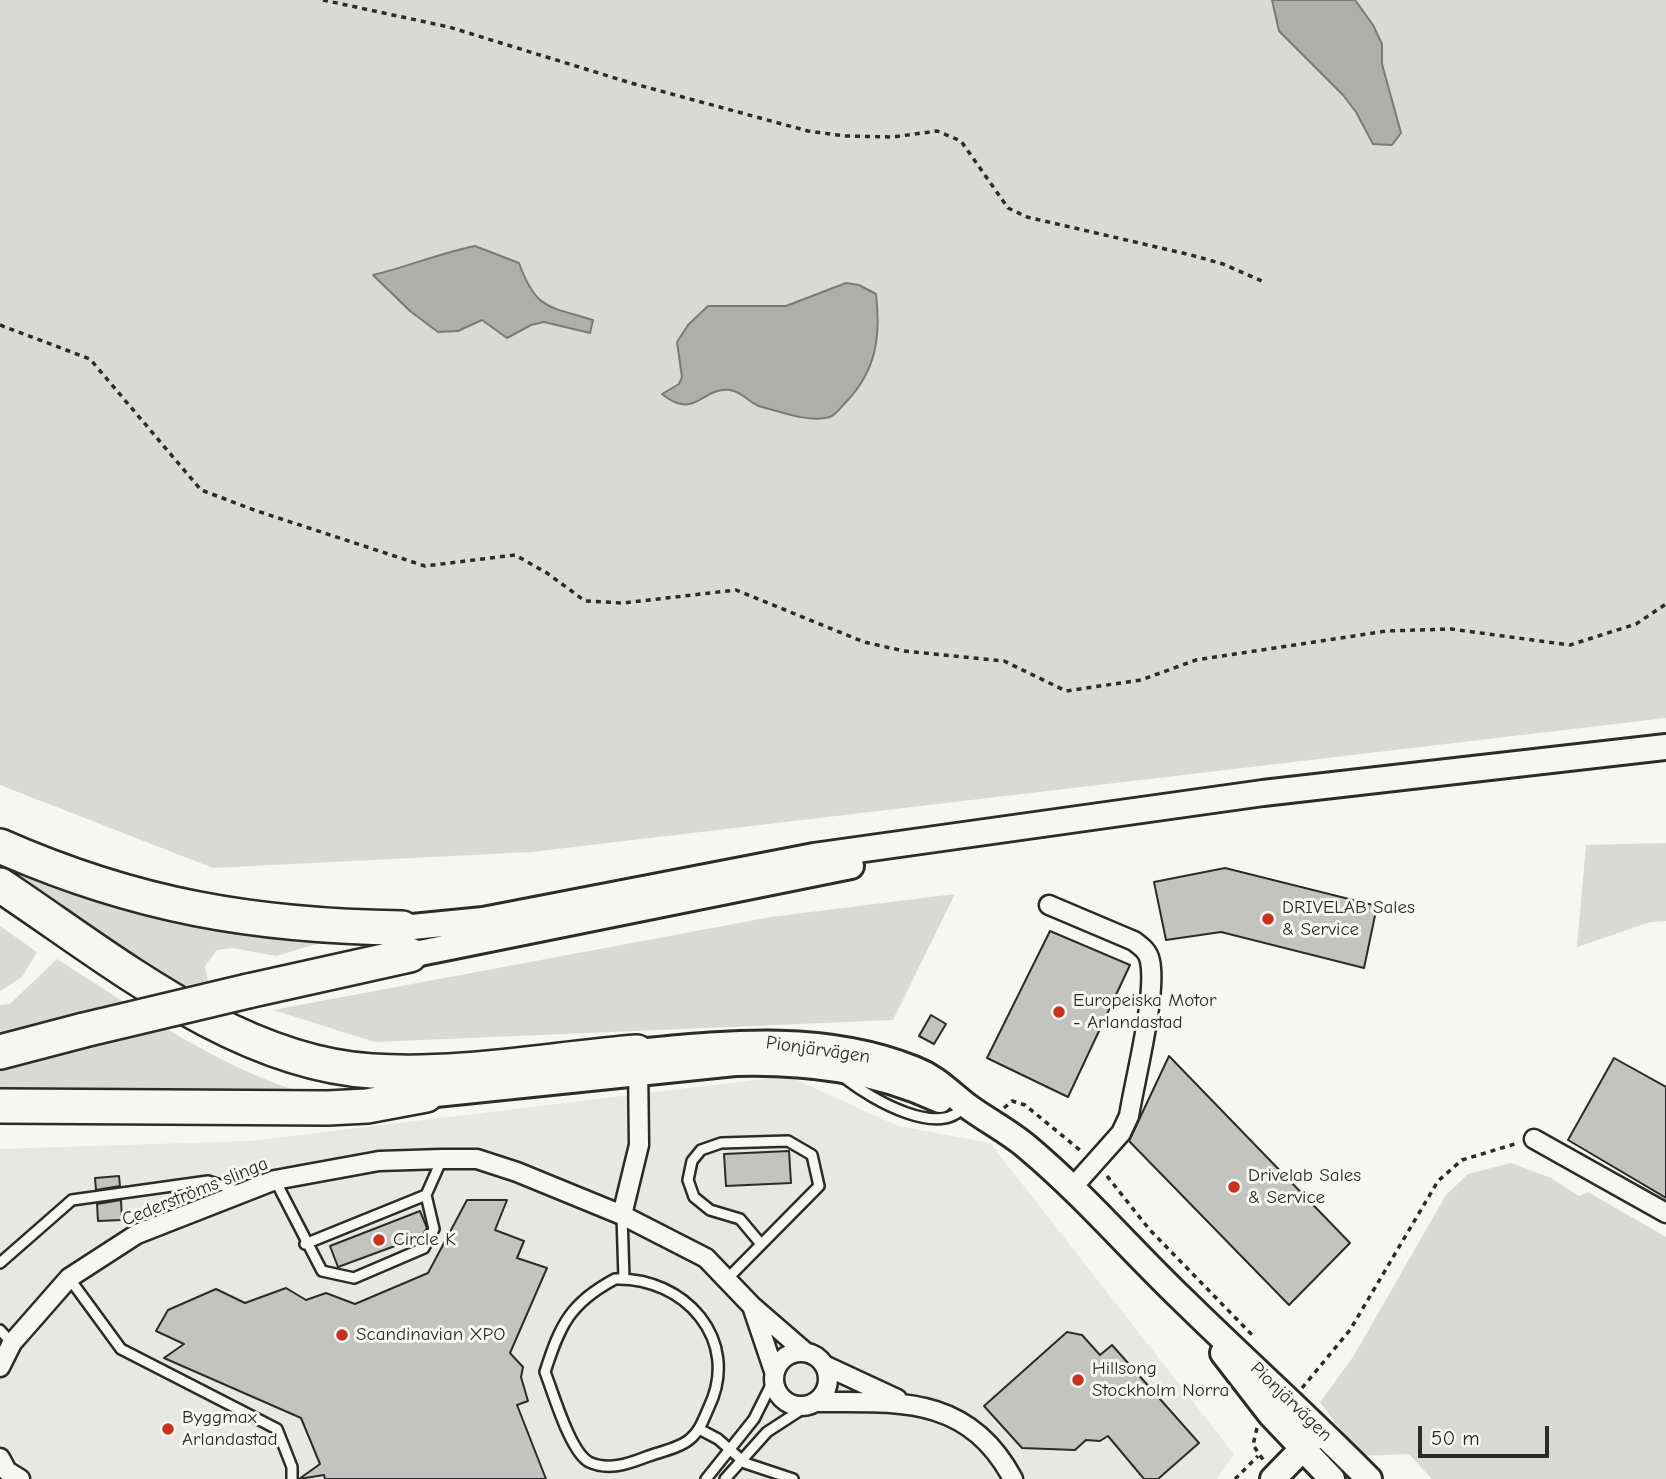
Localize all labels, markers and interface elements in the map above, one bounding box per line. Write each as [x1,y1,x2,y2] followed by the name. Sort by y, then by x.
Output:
[1282,897,1415,941] place label: DRIVELAB Sales & Service
[1260,911,1276,927] marker: DRIVELAB Sales & Service
[1073,990,1216,1034] place label: Europeiska Motor - Arlandastad
[1051,1004,1067,1020] marker: Europeiska Motor - Arlandastad
[765,1031,871,1069] street label: Pionjärvägen
[119,1152,271,1232] street label: Cederströms slinga
[1248,1165,1361,1209] place label: Drivelab Sales & Service
[1226,1179,1242,1195] marker: Drivelab Sales & Service
[393,1229,456,1251] place label: Circle K
[371,1232,387,1248] marker: Circle K
[356,1324,505,1346] place label: Scandinavian XPO
[334,1327,350,1343] marker: Scandinavian XPO
[1245,1357,1337,1447] street label: Pionjärvägen
[1092,1358,1229,1402] place label: Hillsong Stockholm Norra
[1070,1372,1086,1388] marker: Hillsong Stockholm Norra
[182,1407,278,1451] place label: Byggmax Arlandastad
[1421,1412,1552,1456] scale bar
[160,1421,176,1437] marker: Byggmax Arlandastad
[1431,1426,1480,1450] text: 50 m

